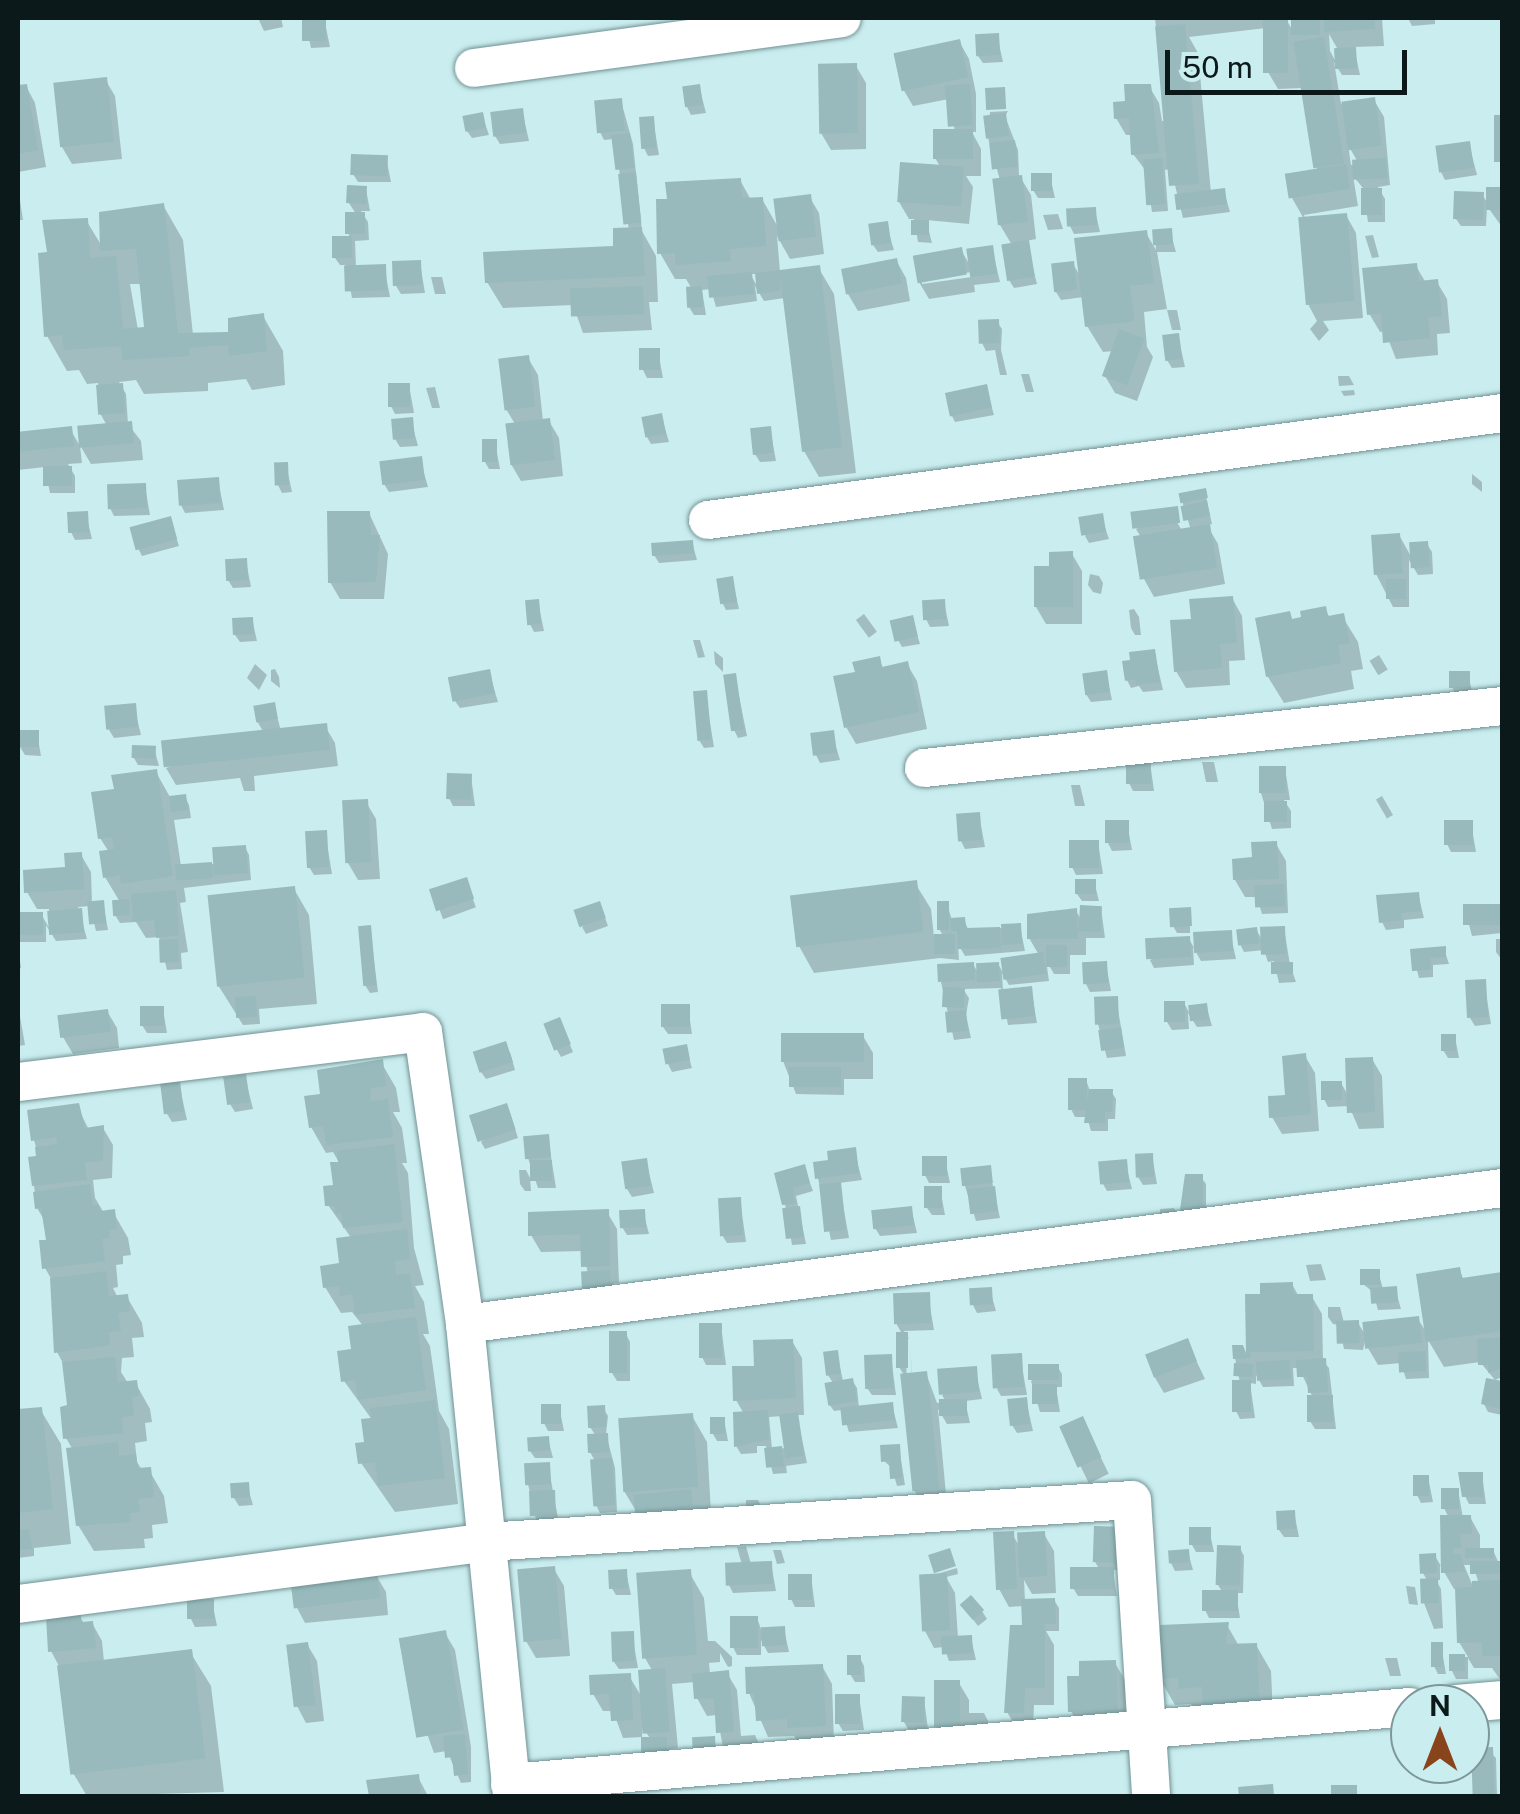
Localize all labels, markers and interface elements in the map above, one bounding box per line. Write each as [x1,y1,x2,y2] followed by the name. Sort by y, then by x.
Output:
[1170,30,1412,92] scale bar
[1182,49,1253,85] text: 50 m
[1390,1684,1490,1784] north arrow
[1429,1689,1451,1722] text: N

